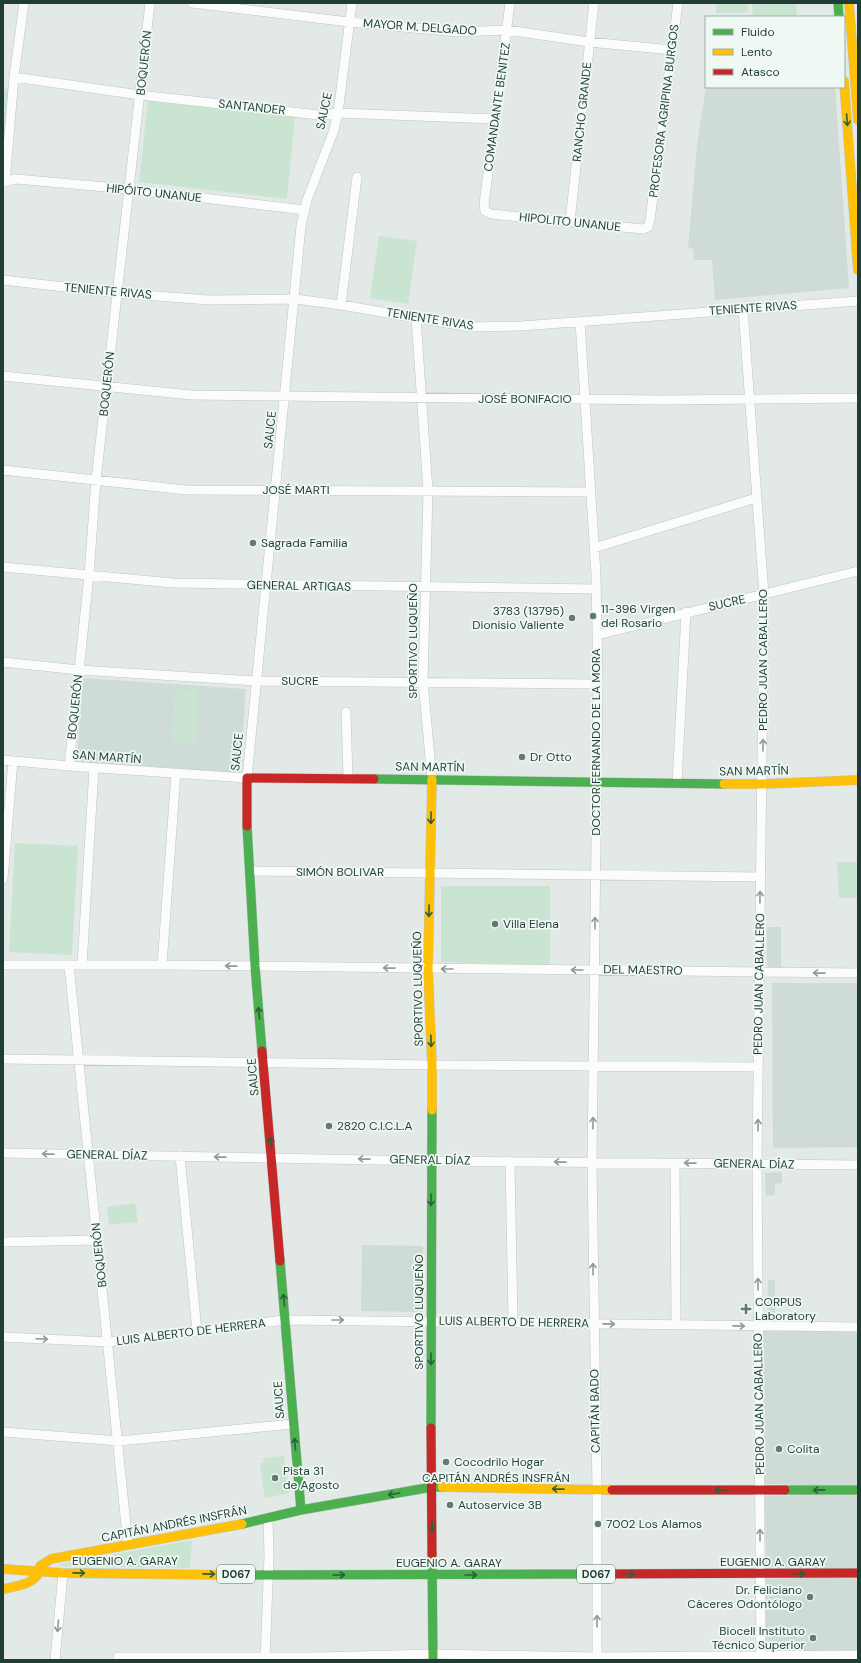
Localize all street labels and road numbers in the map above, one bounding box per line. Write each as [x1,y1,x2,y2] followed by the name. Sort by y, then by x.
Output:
[363,15,477,39] street label: MAYOR M. DELGADO
[645,23,683,199] street label: PROFESORA AGRIPINA BURGOS
[133,30,155,96] street label: BOQUERÓN
[480,42,514,172] street label: COMANDANTE BENITEZ
[569,61,595,163] street label: RANCHO GRANDE
[312,91,336,131] street label: SAUCE
[218,96,286,118] street label: SANTANDER
[105,180,203,206] street label: HIPÓITO UNANUE
[518,209,622,235] street label: HIPOLITO UNANUE
[63,279,153,303] street label: TENIENTE RIVAS
[708,297,798,319] street label: TENIENTE RIVAS
[385,304,475,334] street label: TENIENTE RIVAS
[96,351,118,417] street label: BOQUERÓN
[478,391,572,407] street label: JOSÉ BONIFACIO
[260,410,280,450] street label: SAUCE
[263,482,329,498] street label: JOSÉ MARTI
[247,577,351,595] street label: GENERAL ARTIGAS
[405,583,421,699] street label: SPORTIVO LUQUEÑO
[755,589,771,731] street label: PEDRO JUAN CABALLERO
[707,591,747,615] street label: SUCRE
[588,648,604,836] street label: DOCTOR FERNANDO DE LA MORA
[281,673,319,689] street label: SUCRE
[64,674,86,740] street label: BOQUERÓN
[227,732,247,772] street label: SAUCE
[72,747,142,767] street label: SAN MARTÍN
[395,758,465,776] street label: SAN MARTÍN
[719,762,789,780] street label: SAN MARTÍN
[296,864,384,880] street label: SIMÓN BOLIVAR
[750,913,768,1055] street label: PEDRO JUAN CABALLERO
[409,931,427,1047] street label: SPORTIVO LUQUEÑO
[603,961,683,979] street label: DEL MAESTRO
[243,1057,263,1097] street label: SAUCE
[66,1146,148,1164] street label: GENERAL DÍAZ
[389,1151,471,1169] street label: GENERAL DÍAZ
[713,1155,795,1173] street label: GENERAL DÍAZ
[88,1222,110,1288] street label: BOQUERÓN
[411,1254,427,1370] street label: SPORTIVO LUQUEÑO
[439,1313,589,1331] street label: LUIS ALBERTO DE HERRERA
[115,1315,267,1349] street label: LUIS ALBERTO DE HERRERA
[750,1333,768,1475] street label: PEDRO JUAN CABALLERO
[586,1369,604,1453] street label: CAPITÁN BADO
[270,1380,288,1419] street label: SAUCE
[422,1470,570,1486] street label: CAPITÁN ANDRÉS INSFRÁN
[100,1502,248,1546] street label: CAPITÁN ANDRÉS INSFRÁN
[72,1553,178,1569] street label: EUGENIO A. GARAY
[720,1554,826,1570] street label: EUGENIO A. GARAY
[396,1555,502,1571] street label: EUGENIO A. GARAY
[217,1565,255,1583] road number: D067
[577,1565,615,1583] road number: D067

